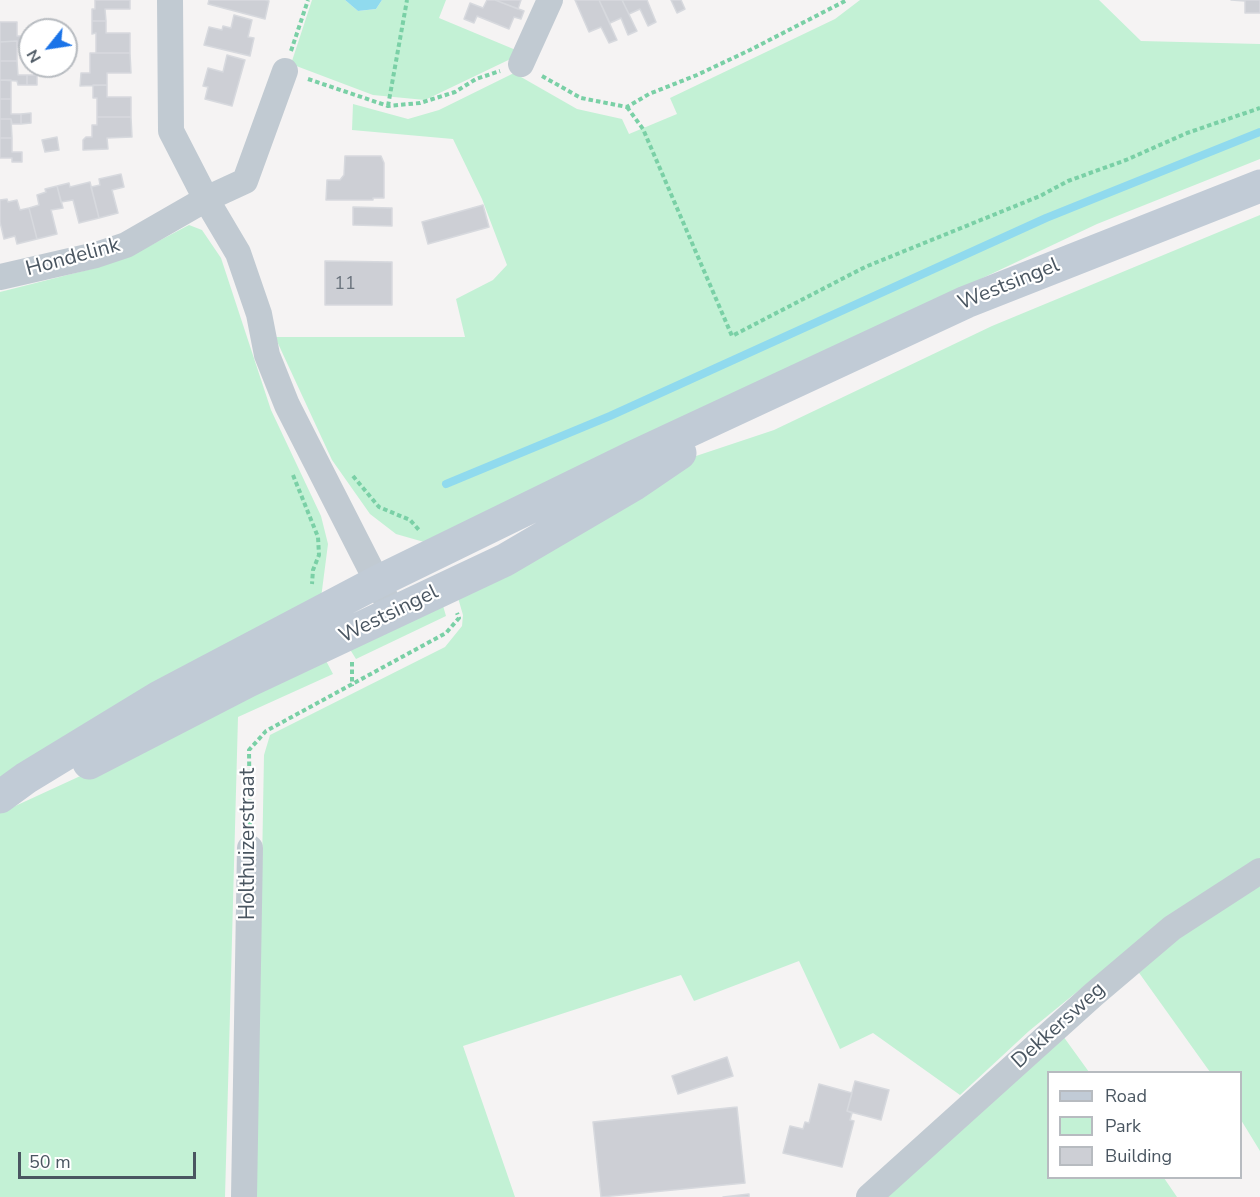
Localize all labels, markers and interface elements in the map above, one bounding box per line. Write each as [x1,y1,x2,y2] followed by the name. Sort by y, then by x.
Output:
[18,18,78,78] north arrow
[22,45,47,67] text: N
[23,233,123,283] street label: Hondelink
[955,253,1063,317] street label: Westsingel
[334,274,356,296] house number: 11
[335,580,443,650] street label: Westsingel
[236,768,262,920] street label: Holthuizerstraat
[1007,978,1111,1074] street label: Dekkersweg
[1047,1071,1242,1179] legend
[1105,1084,1147,1108] text: Road
[1105,1114,1141,1138] text: Park
[21,1140,200,1178] scale bar
[1105,1144,1172,1168] text: Building
[29,1150,71,1174] text: 50 m

